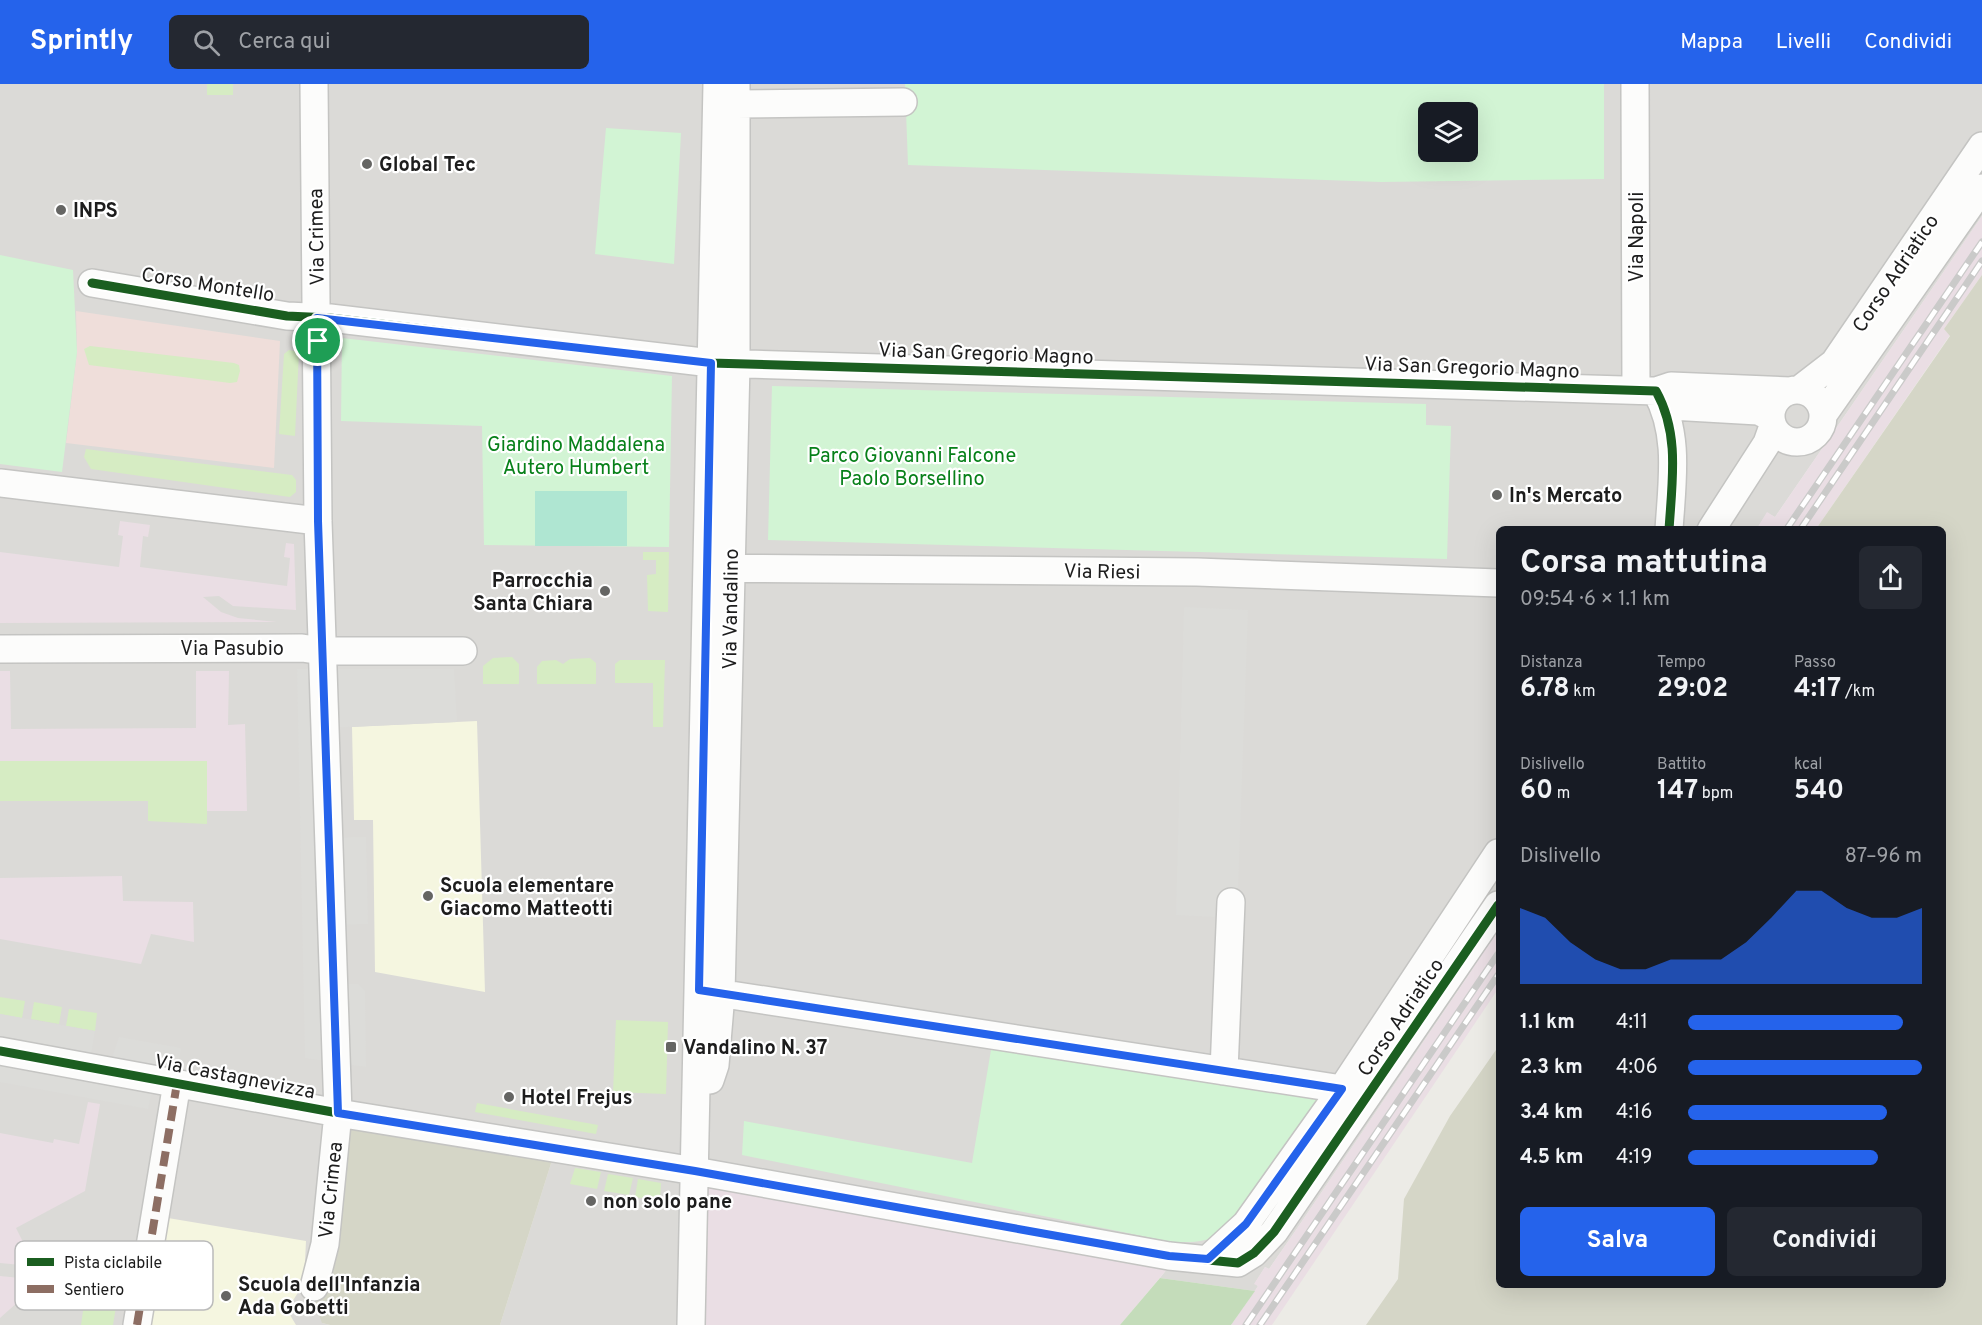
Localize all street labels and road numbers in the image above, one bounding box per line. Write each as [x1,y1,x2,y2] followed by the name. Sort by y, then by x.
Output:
[304,188,332,286] street label: Via Crimea
[1625,192,1651,282] street label: Via Napoli
[1848,210,1946,338] street label: Corso Adriatico
[139,263,276,309] street label: Corso Montello
[878,338,1094,372] street label: Via San Gregorio Magno
[1364,352,1580,386] street label: Via San Gregorio Magno
[718,548,746,670] street label: Via Vandalino
[1063,559,1141,587] street label: Via Riesi
[180,637,284,663] street label: Via Pasubio
[1353,954,1451,1082] street label: Corso Adriatico
[152,1050,317,1106] street label: Via Castagnevizza
[314,1140,350,1240] street label: Via Crimea

